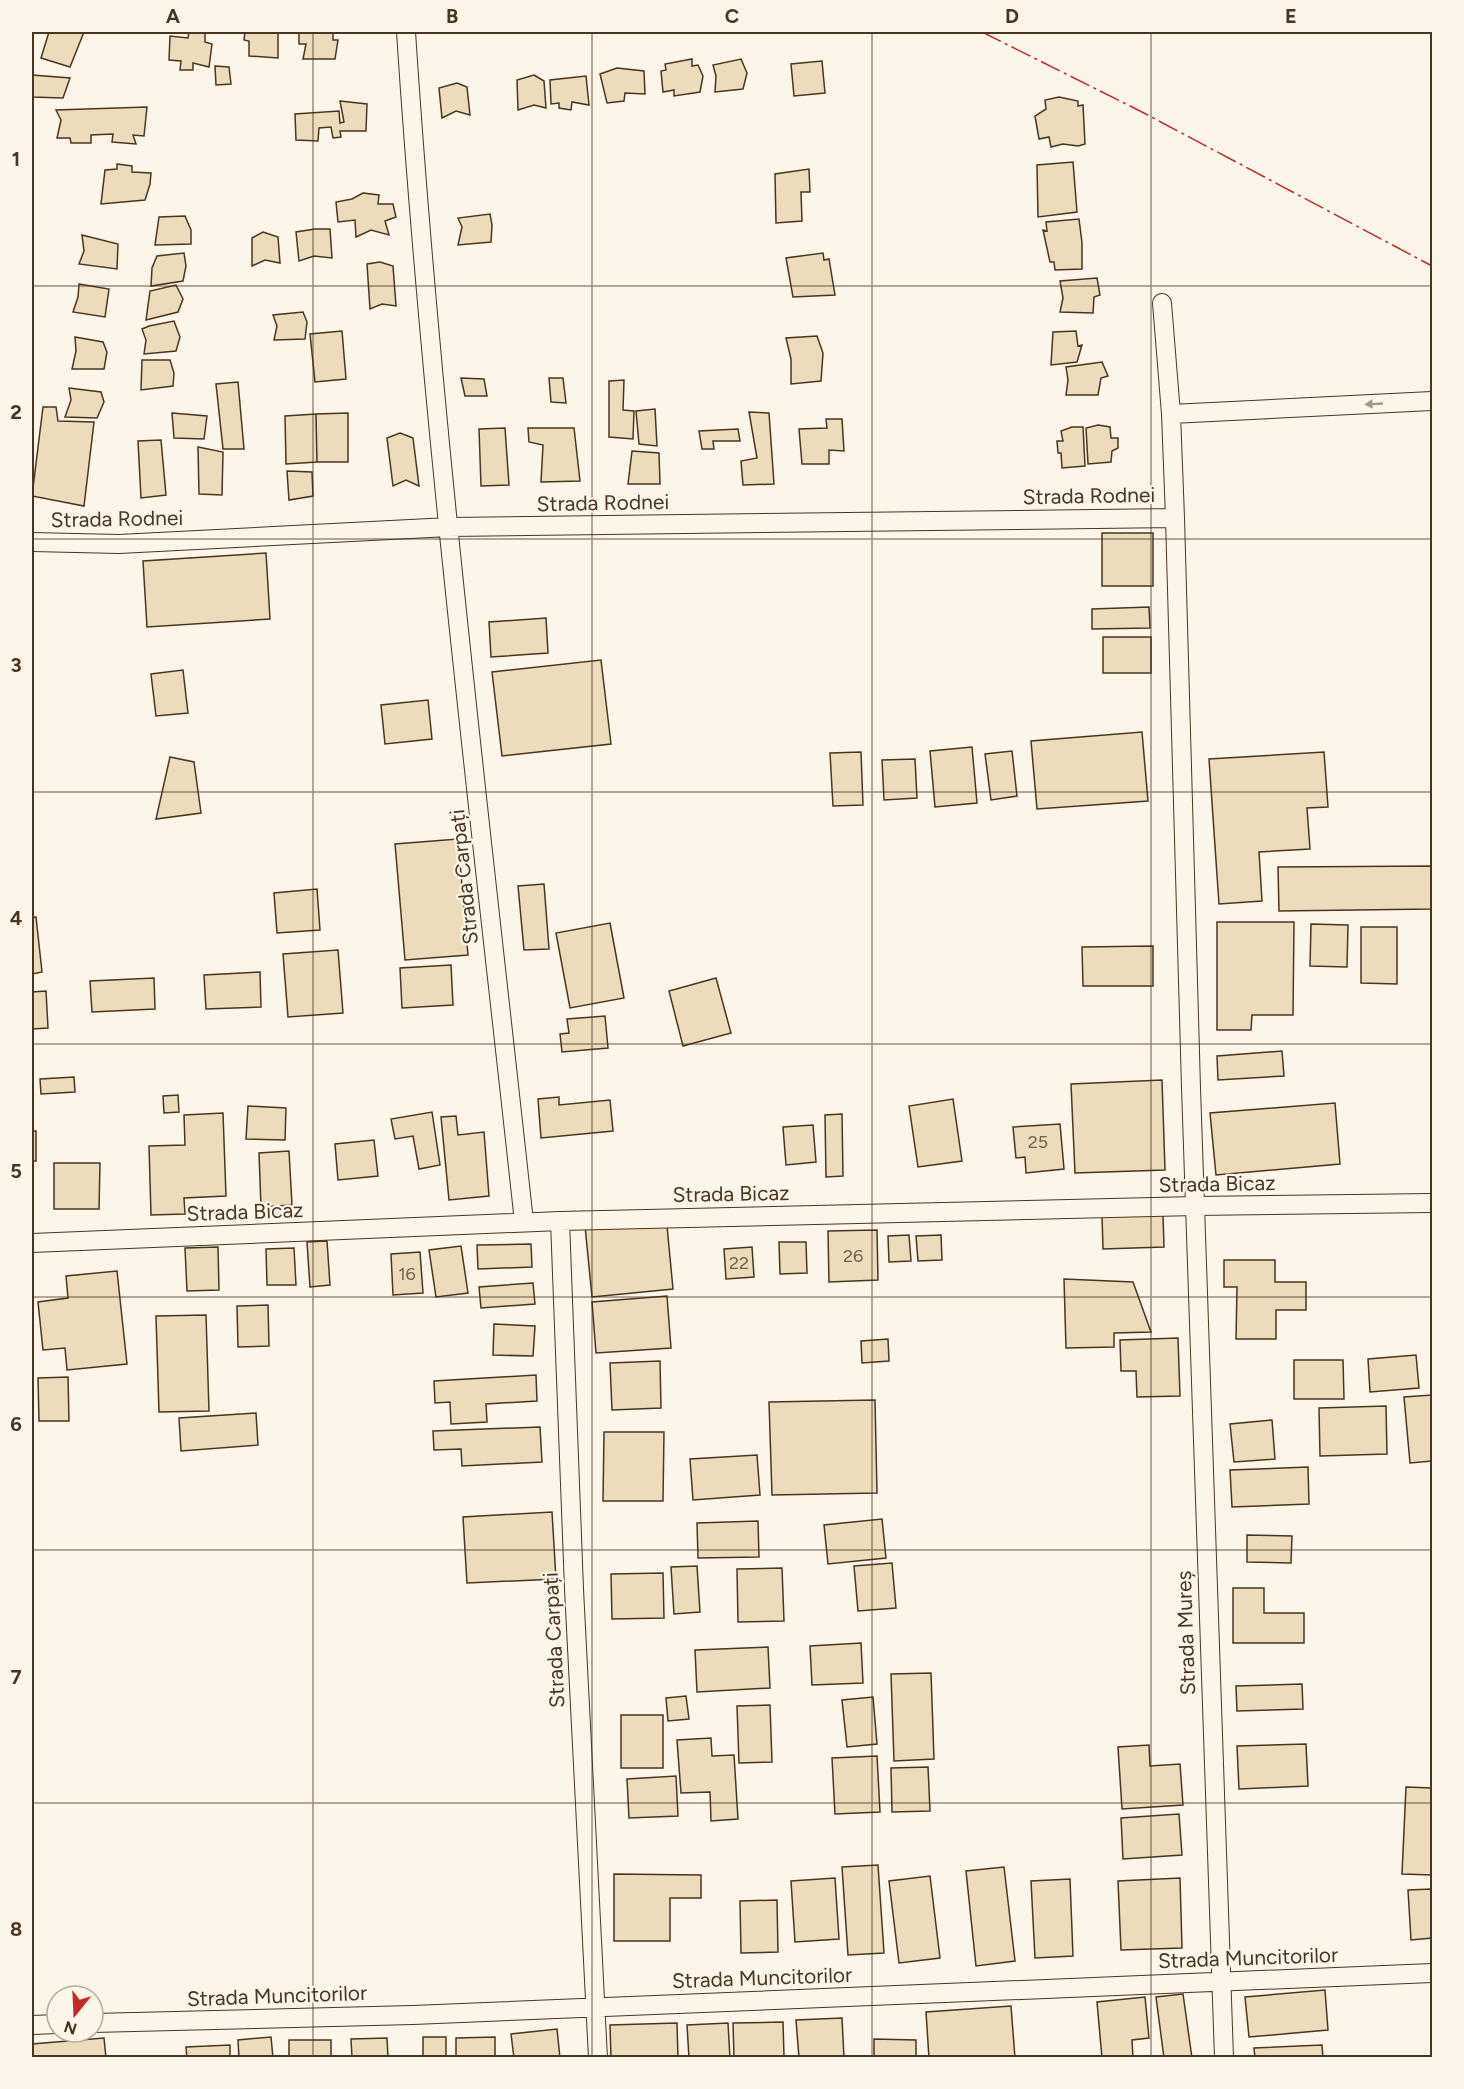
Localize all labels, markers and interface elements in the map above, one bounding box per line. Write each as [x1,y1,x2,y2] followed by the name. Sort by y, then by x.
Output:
[166,4,181,28] text: A
[446,4,458,28] text: B
[725,4,739,28] text: C
[1005,4,1019,28] text: D
[1285,4,1297,28] text: E
[12,147,20,171] text: 1
[1365,399,1384,409] one-way arrow
[10,400,22,424] text: 2
[1023,482,1155,509] street label: Strada Rodnei
[537,489,669,516] street label: Strada Rodnei
[51,505,183,532] street label: Strada Rodnei
[10,653,22,677] text: 3
[444,808,483,946] street label: Strada Carpați
[10,906,23,930] text: 4
[1028,1131,1048,1153] house number: 25
[10,1159,22,1183] text: 5
[1158,1170,1276,1197] street label: Strada Bicaz
[672,1180,790,1207] street label: Strada Bicaz
[186,1197,304,1226] street label: Strada Bicaz
[843,1245,863,1267] house number: 26
[729,1252,749,1274] house number: 22
[398,1263,416,1285] house number: 16
[10,1412,22,1436] text: 6
[1171,1570,1200,1696] street label: Strada Mureș
[537,1572,570,1708] street label: Strada Carpați
[10,1665,22,1689] text: 7
[10,1917,22,1941] text: 8
[1157,1942,1338,1973] street label: Strada Muncitorilor
[671,1962,852,1993] street label: Strada Muncitorilor
[186,1980,367,2011] street label: Strada Muncitorilor
[45,1984,105,2044] north arrow
[62,2017,79,2039] text: N

